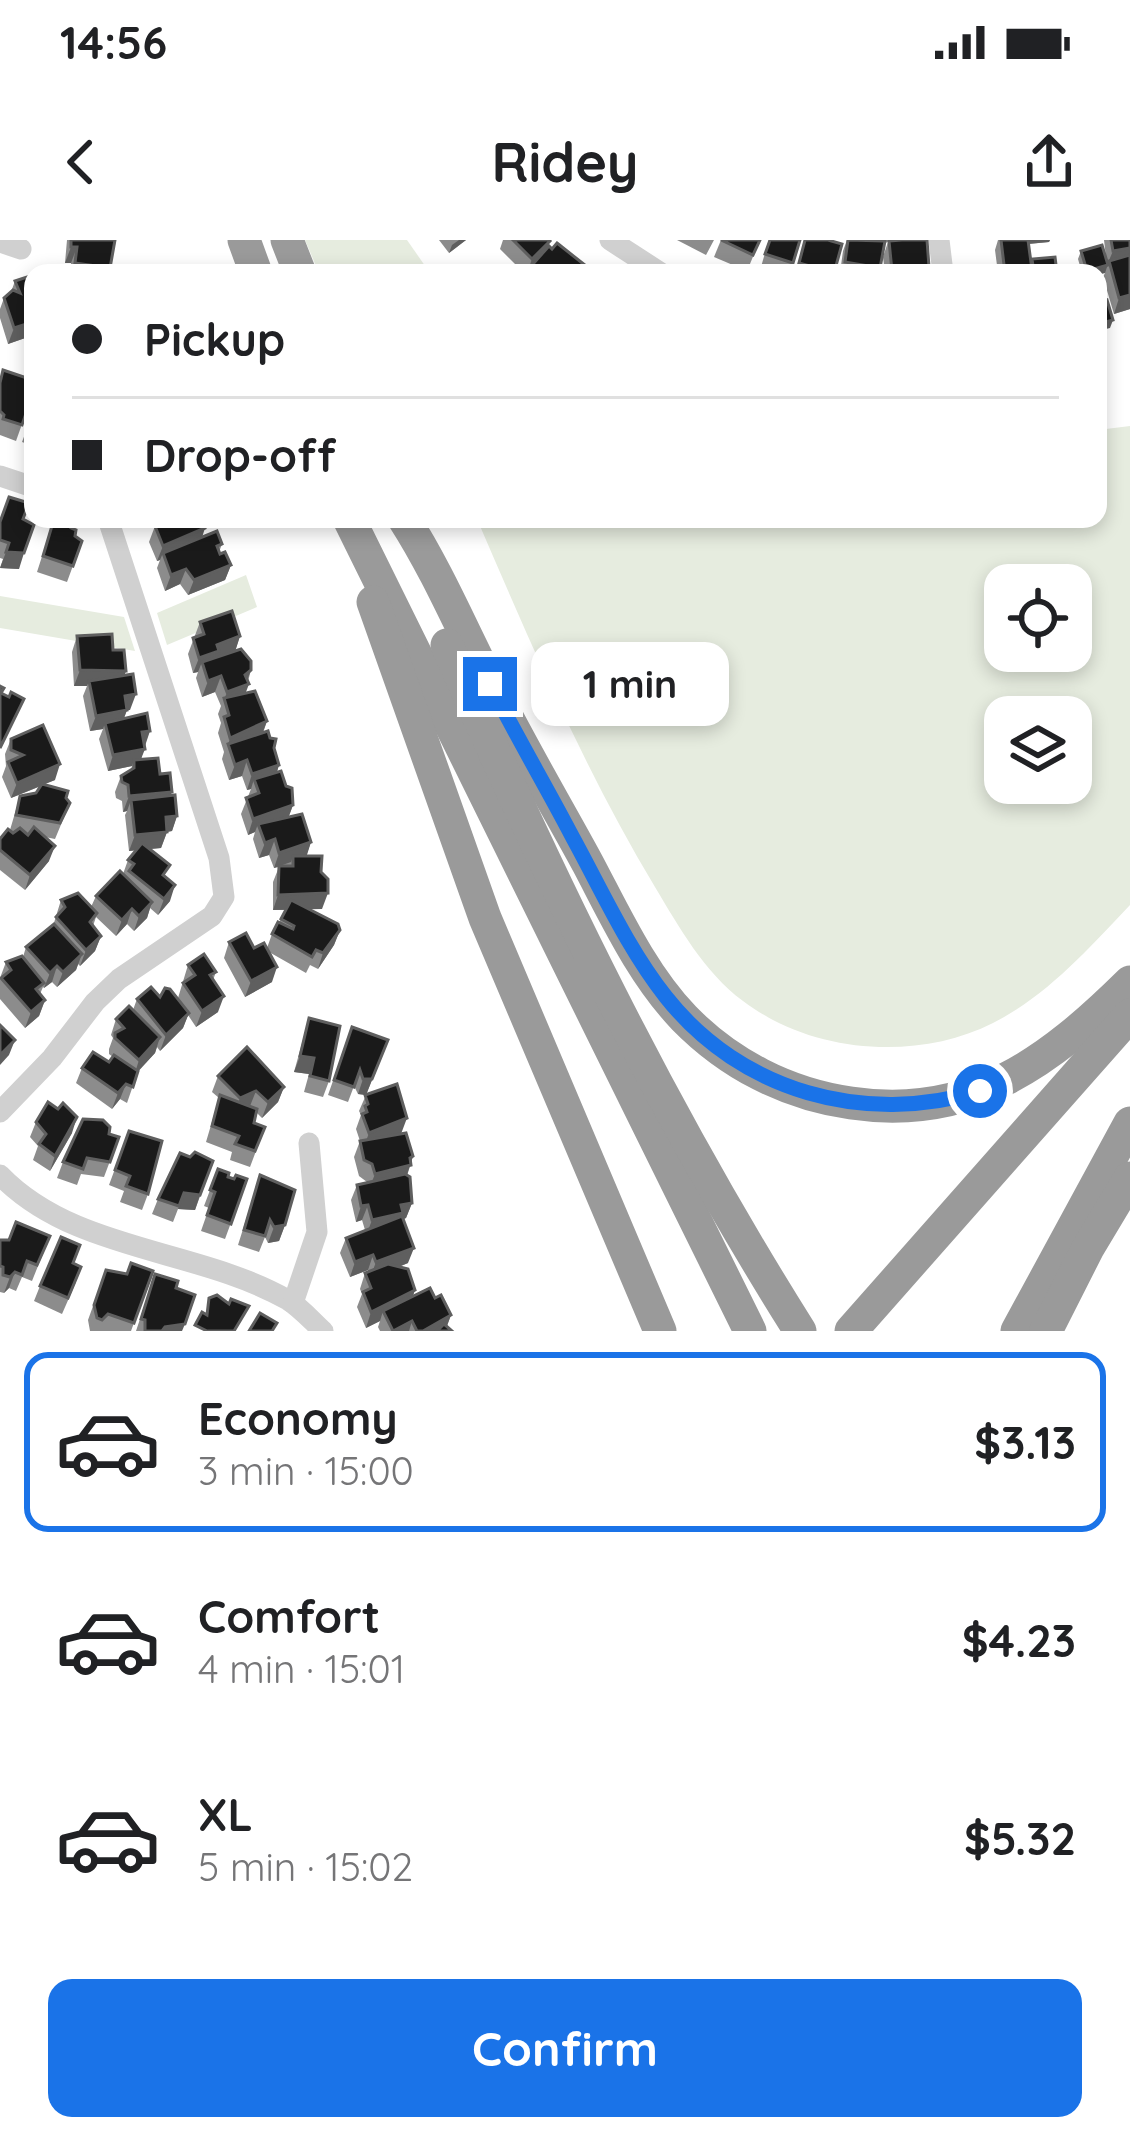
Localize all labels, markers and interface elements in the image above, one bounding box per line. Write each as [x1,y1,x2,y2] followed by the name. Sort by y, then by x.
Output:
[60,14,167,70] text: 14:56
[491,128,639,196] text: Ridey
[48,129,114,195] icon: back
[1016,129,1082,195] icon: share
[144,311,285,367] text: Pickup
[144,427,336,483] text: Drop-off
[984,564,1092,804] map controls
[984,564,1092,672] button: locate
[532,642,730,726] callout: 1 min
[463,657,517,711] route end
[583,659,677,708] text: 1 min
[984,696,1092,804] button: layers
[953,1064,1007,1118] route start
[54,1388,162,1496] icon: car
[198,1390,398,1446] text: Economy
[974,1414,1076,1470] text: $3.13
[198,1446,414,1495] text: 3 min · 15:00
[54,1586,162,1694] icon: car
[198,1588,380,1644] text: Comfort
[962,1612,1076,1668] text: $4.23
[198,1644,405,1693] text: 4 min · 15:01
[54,1784,162,1892] icon: car
[198,1786,253,1842] text: XL
[964,1810,1076,1866] text: $5.32
[198,1842,413,1891] text: 5 min · 15:02
[48,1979,1082,2117] button: Confirm

